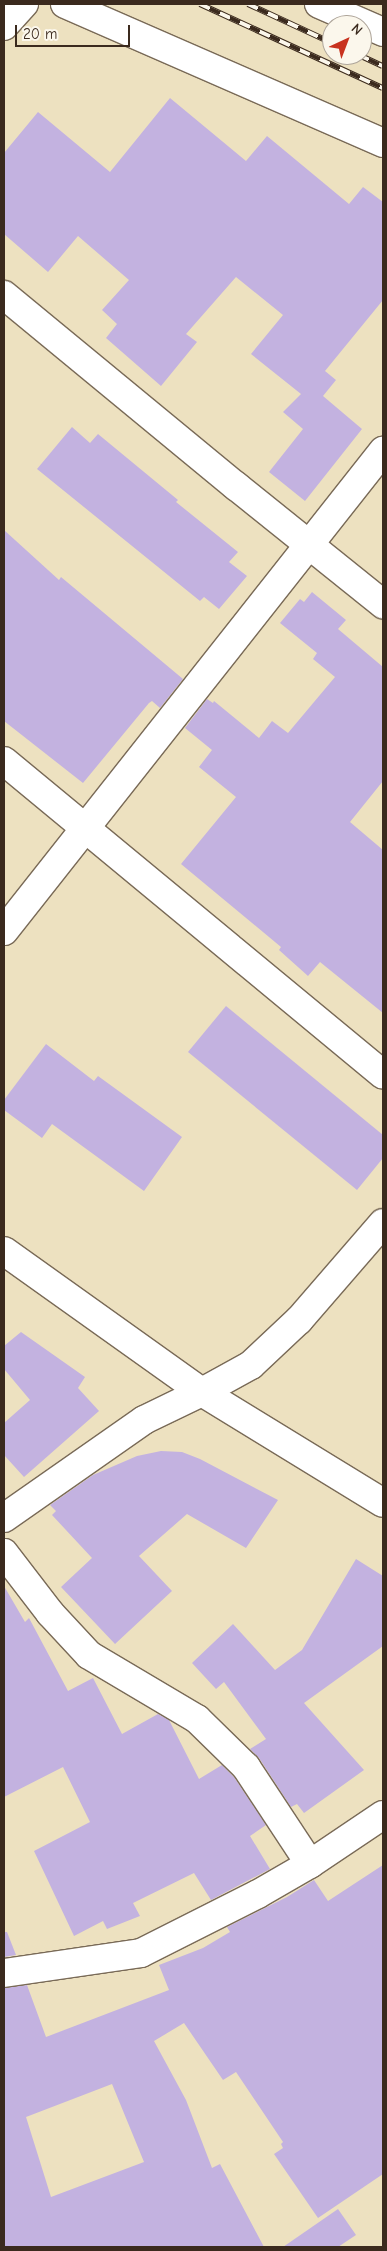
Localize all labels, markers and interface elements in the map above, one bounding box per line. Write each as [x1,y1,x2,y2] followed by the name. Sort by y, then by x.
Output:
[18,15,132,47] scale bar
[322,15,372,65] north arrow
[348,20,366,39] text: N
[23,25,57,43] text: 20 m

